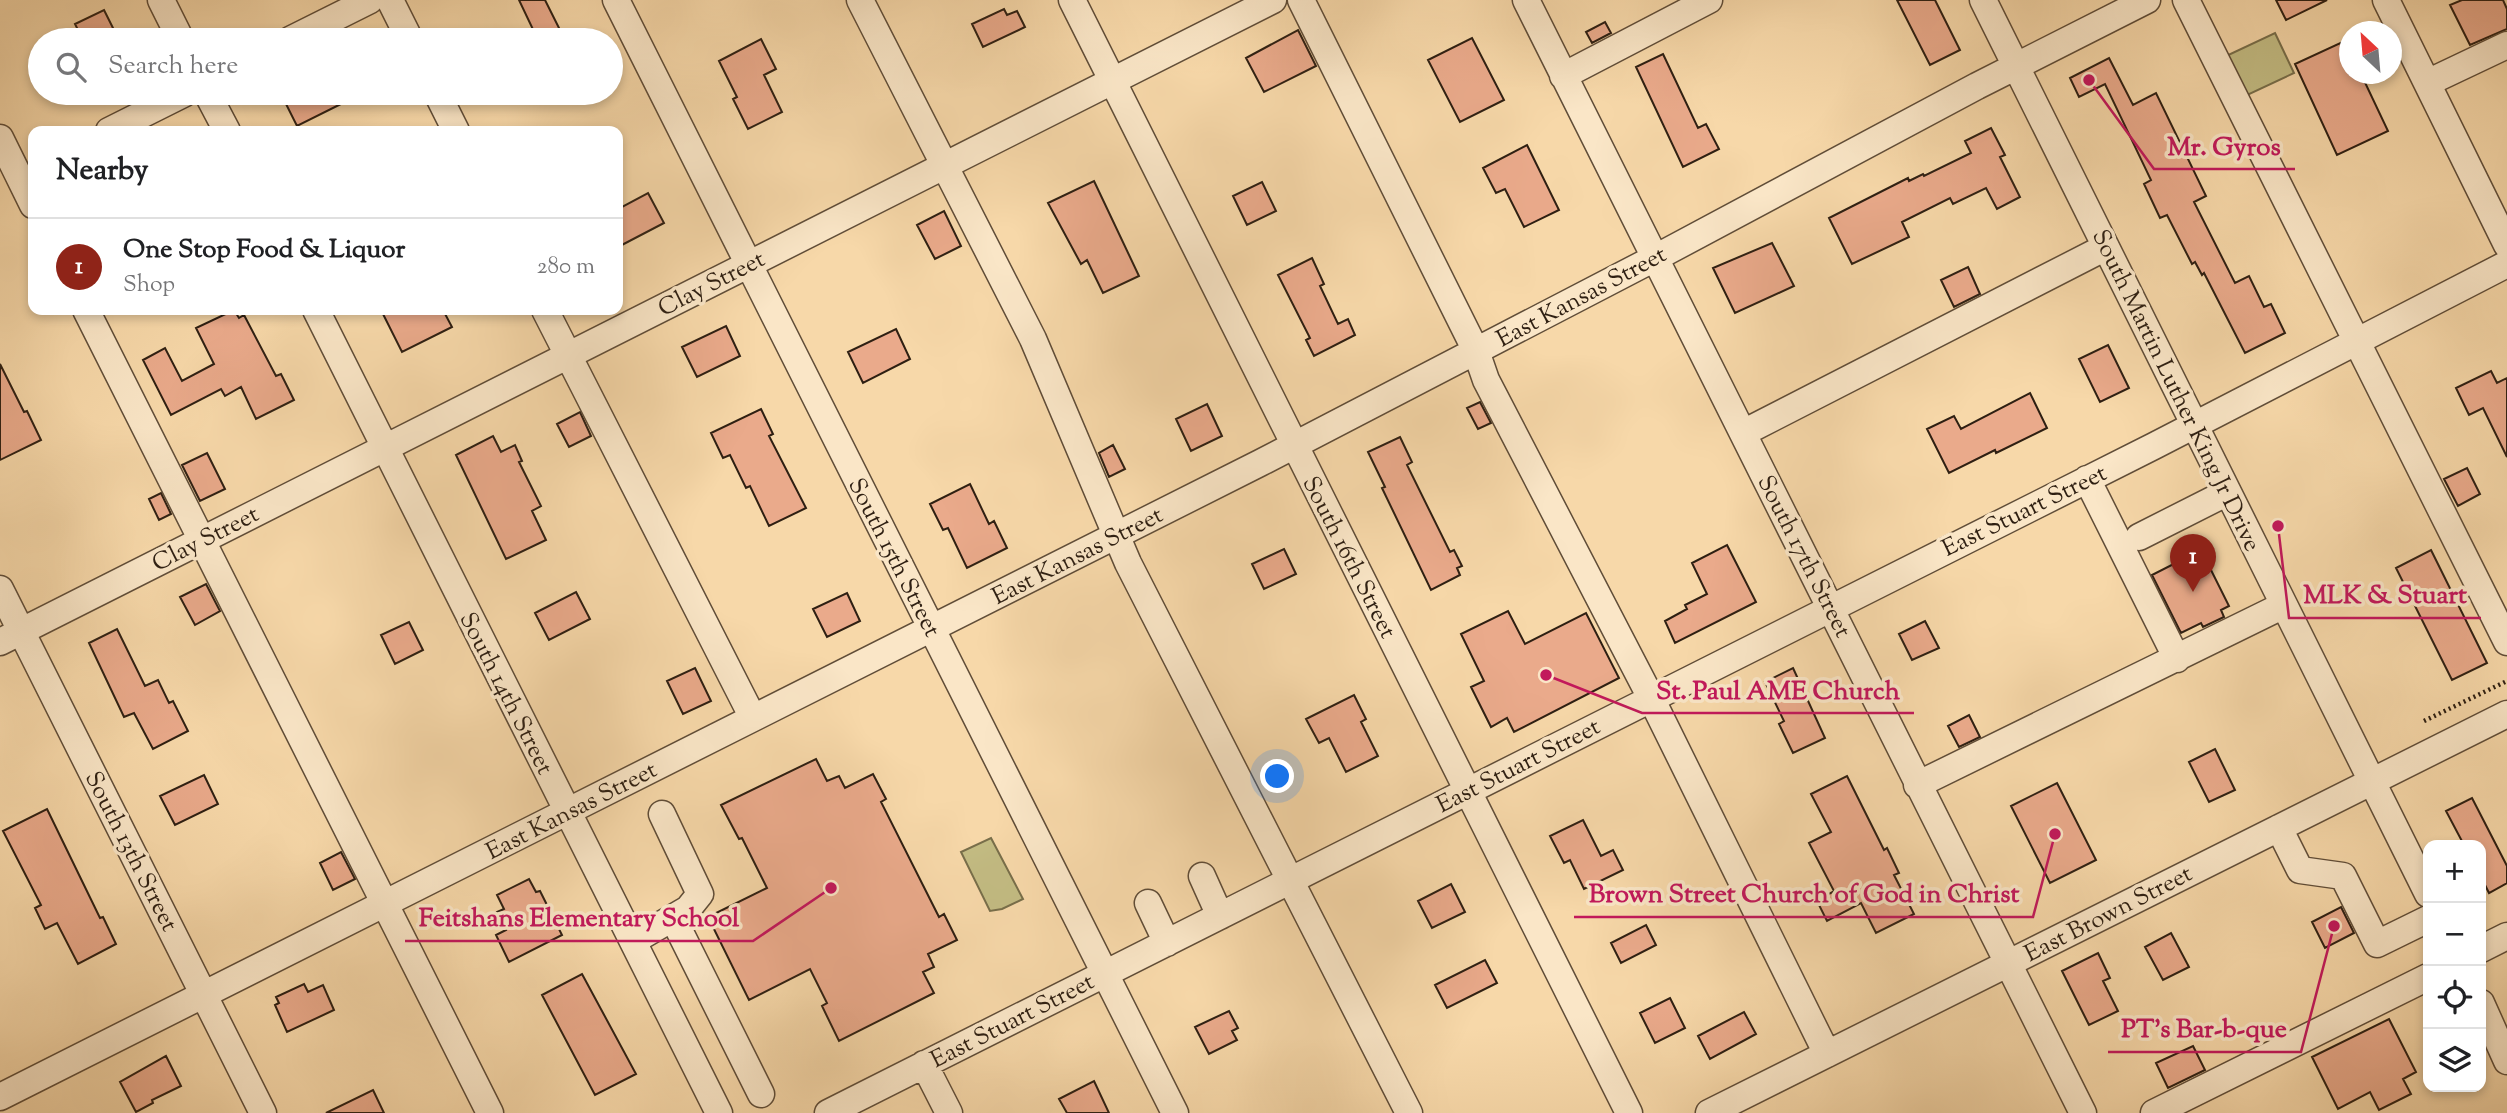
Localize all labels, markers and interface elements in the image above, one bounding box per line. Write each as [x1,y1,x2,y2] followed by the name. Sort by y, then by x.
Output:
[2339,21,2402,84] north arrow
[28,28,623,105] search box
[52,48,90,86] icon: search
[108,48,238,85] text: Search here
[2154,122,2295,169] callout: Mr. Gyros
[2167,130,2281,167] text: Mr. Gyros
[56,150,148,193] text: Nearby
[2082,224,2268,558] street label: South Martin Luther King Jr Drive
[123,232,405,269] text: One Stop Food & Liquor
[1491,239,1673,357] street label: East Kansas Street
[653,243,771,326] street label: Clay Street
[75,251,83,284] text: 1
[537,251,595,284] text: 280 m
[123,269,175,302] text: Shop
[1937,457,2113,566] street label: East Stuart Street
[1748,470,1859,644] street label: South 17th Street
[1293,471,1404,645] street label: South 16th Street
[838,472,948,643] street label: South 15th Street
[147,498,265,581] street label: Clay Street
[986,499,1169,615] street label: East Kansas Street
[2170,534,2216,592] pin: 1
[2289,571,2481,618] callout: MLK & Stuart
[2303,578,2467,615] text: MLK & Stuart
[450,607,561,781] street label: South 14th Street
[1642,666,1914,713] callout: St. Paul AME Church
[1656,674,1901,711] text: St. Paul AME Church
[1431,711,1607,823] street label: East Stuart Street
[480,754,663,870] street label: East Kansas Street
[1260,759,1294,793] your location
[75,766,185,938] street label: South 13th Street
[2423,840,2486,1092] map controls
[2423,840,2486,903] button: +
[2019,858,2199,972] street label: East Brown Street
[1574,870,2033,917] callout: Brown Street Church of God in Christ
[1589,877,2019,914] text: Brown Street Church of God in Christ
[405,894,753,941] callout: Feitshans Elementary School
[419,901,740,938] text: Feitshans Elementary School
[2423,903,2486,966] button: −
[925,966,1101,1078] street label: East Stuart Street
[2423,966,2486,1029] button: locate
[2108,1005,2301,1052] callout: PT's Bar-b-que
[2121,1012,2287,1049] text: PT's Bar-b-que
[2423,1029,2486,1092] button: layers

